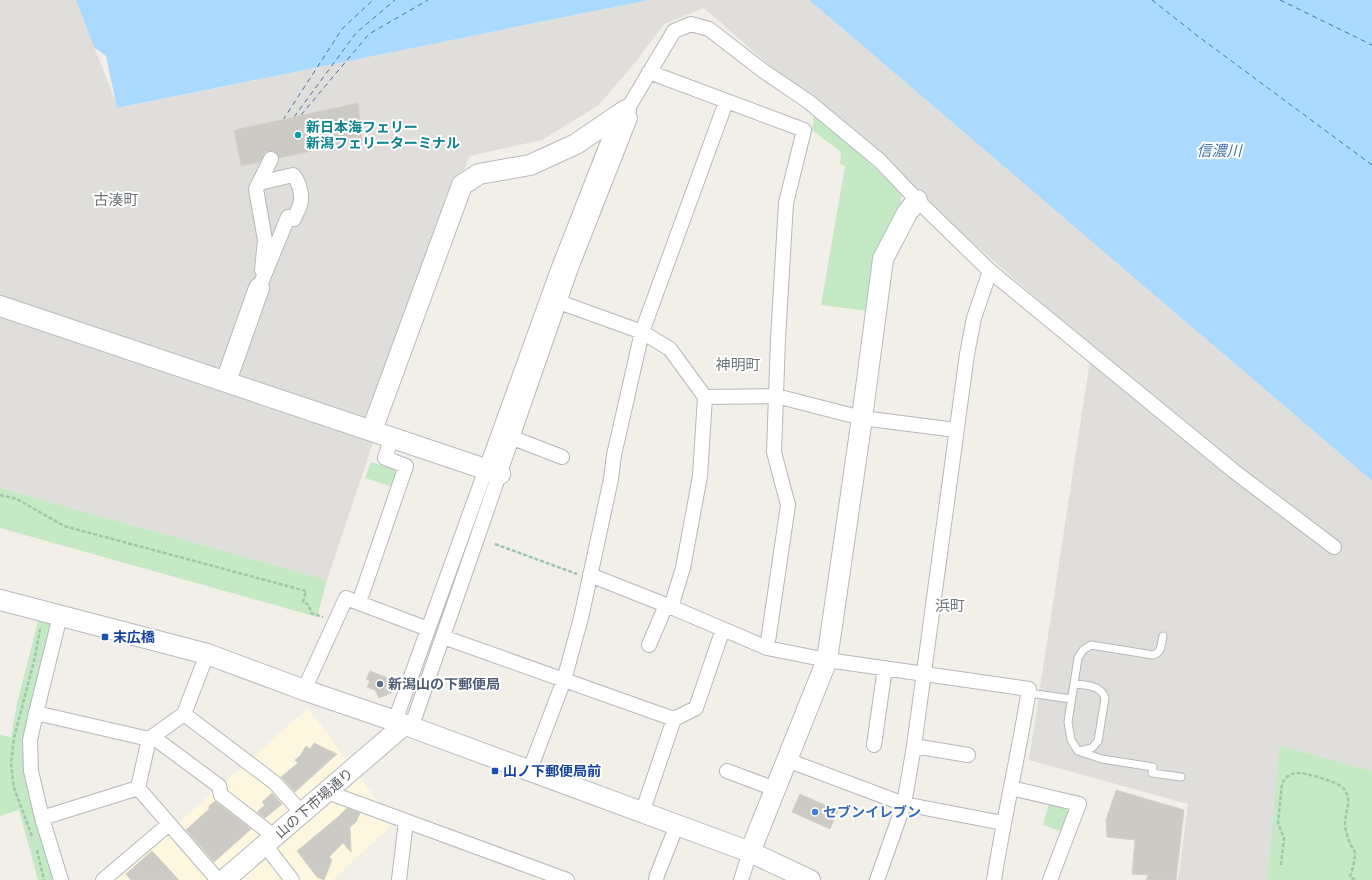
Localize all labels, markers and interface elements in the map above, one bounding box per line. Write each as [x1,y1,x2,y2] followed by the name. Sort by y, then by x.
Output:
[306,118,460,151] place label: 新日本海フェリー 新潟フェリーターミナル
[293,130,303,140] marker: 新日本海フェリー 新潟フェリーターミナル
[1196,141,1243,159] water label: 信濃川
[93,190,139,208] district label: 古湊町
[715,355,761,373] district label: 神明町
[935,596,965,614] district label: 浜町
[113,628,155,645] place label: 末広橋
[100,632,110,642] marker: 末広橋
[388,675,500,692] place label: 新潟山の下郵便局
[375,679,385,689] marker: 新潟山の下郵便局
[503,762,601,779] place label: 山ノ下郵便局前
[271,764,356,841] street label: 山の下市場通り
[490,766,500,776] marker: 山ノ下郵便局前
[823,803,921,820] place label: セブンイレブン
[810,807,820,817] marker: セブンイレブン

